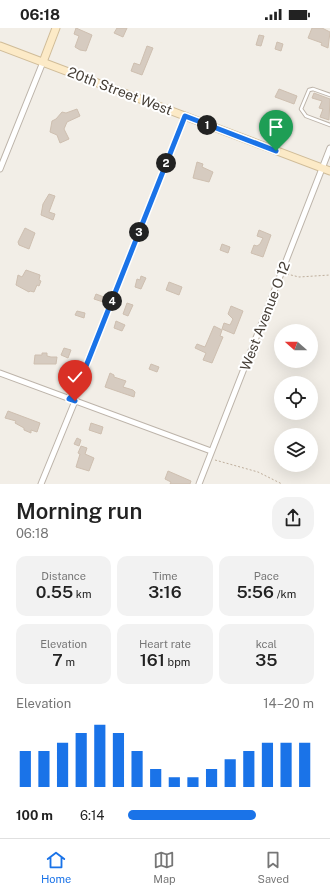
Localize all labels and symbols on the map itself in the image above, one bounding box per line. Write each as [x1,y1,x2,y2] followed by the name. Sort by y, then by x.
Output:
[65,64,175,118] street label: 20th Street West
[259,110,293,151] pin
[197,115,217,135] pin: 1
[156,153,176,173] pin: 2
[129,222,149,242] pin: 3
[237,259,293,373] street label: West Avenue O 12
[102,291,122,311] pin: 4
[274,324,318,368] north arrow
[58,360,92,401] pin

